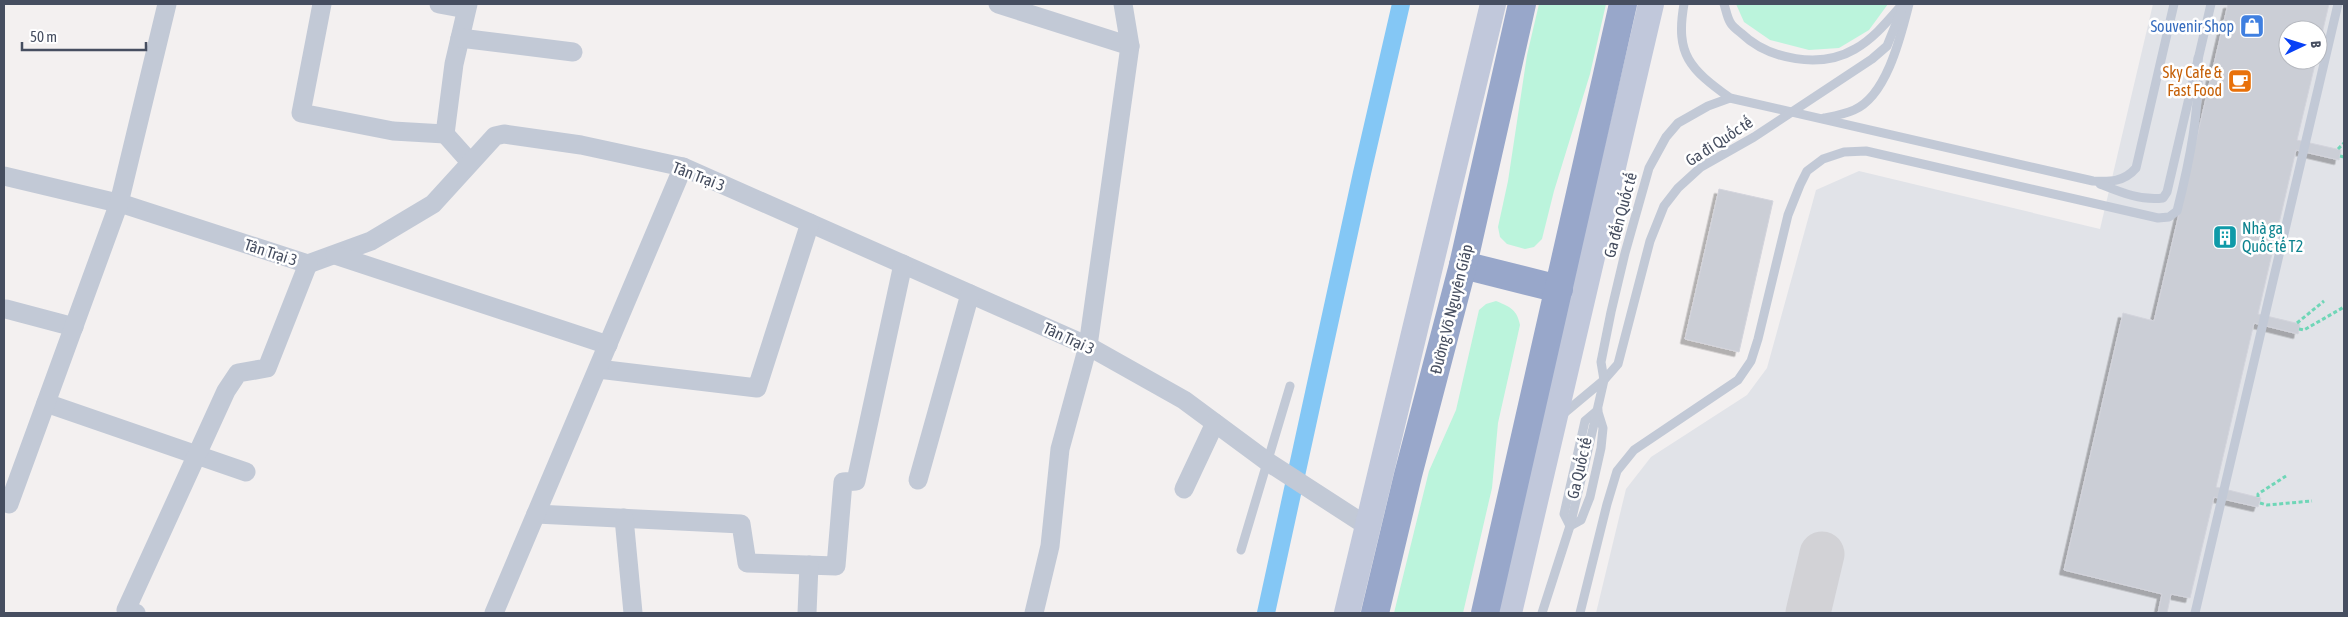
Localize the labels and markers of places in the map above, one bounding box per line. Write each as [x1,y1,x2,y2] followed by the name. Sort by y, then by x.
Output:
[2239,13,2265,39] shop icon: Souvenir Shop
[2150,17,2234,36] place label: Souvenir Shop
[2163,63,2223,99] place label: Sky Cafe & Fast Food
[2227,68,2253,94] cafe icon: Sky Cafe & Fast Food
[2242,219,2303,255] place label: Nhà ga Quốc tế T2
[2212,224,2238,250] building icon: Nhà ga Quốc tế T2

